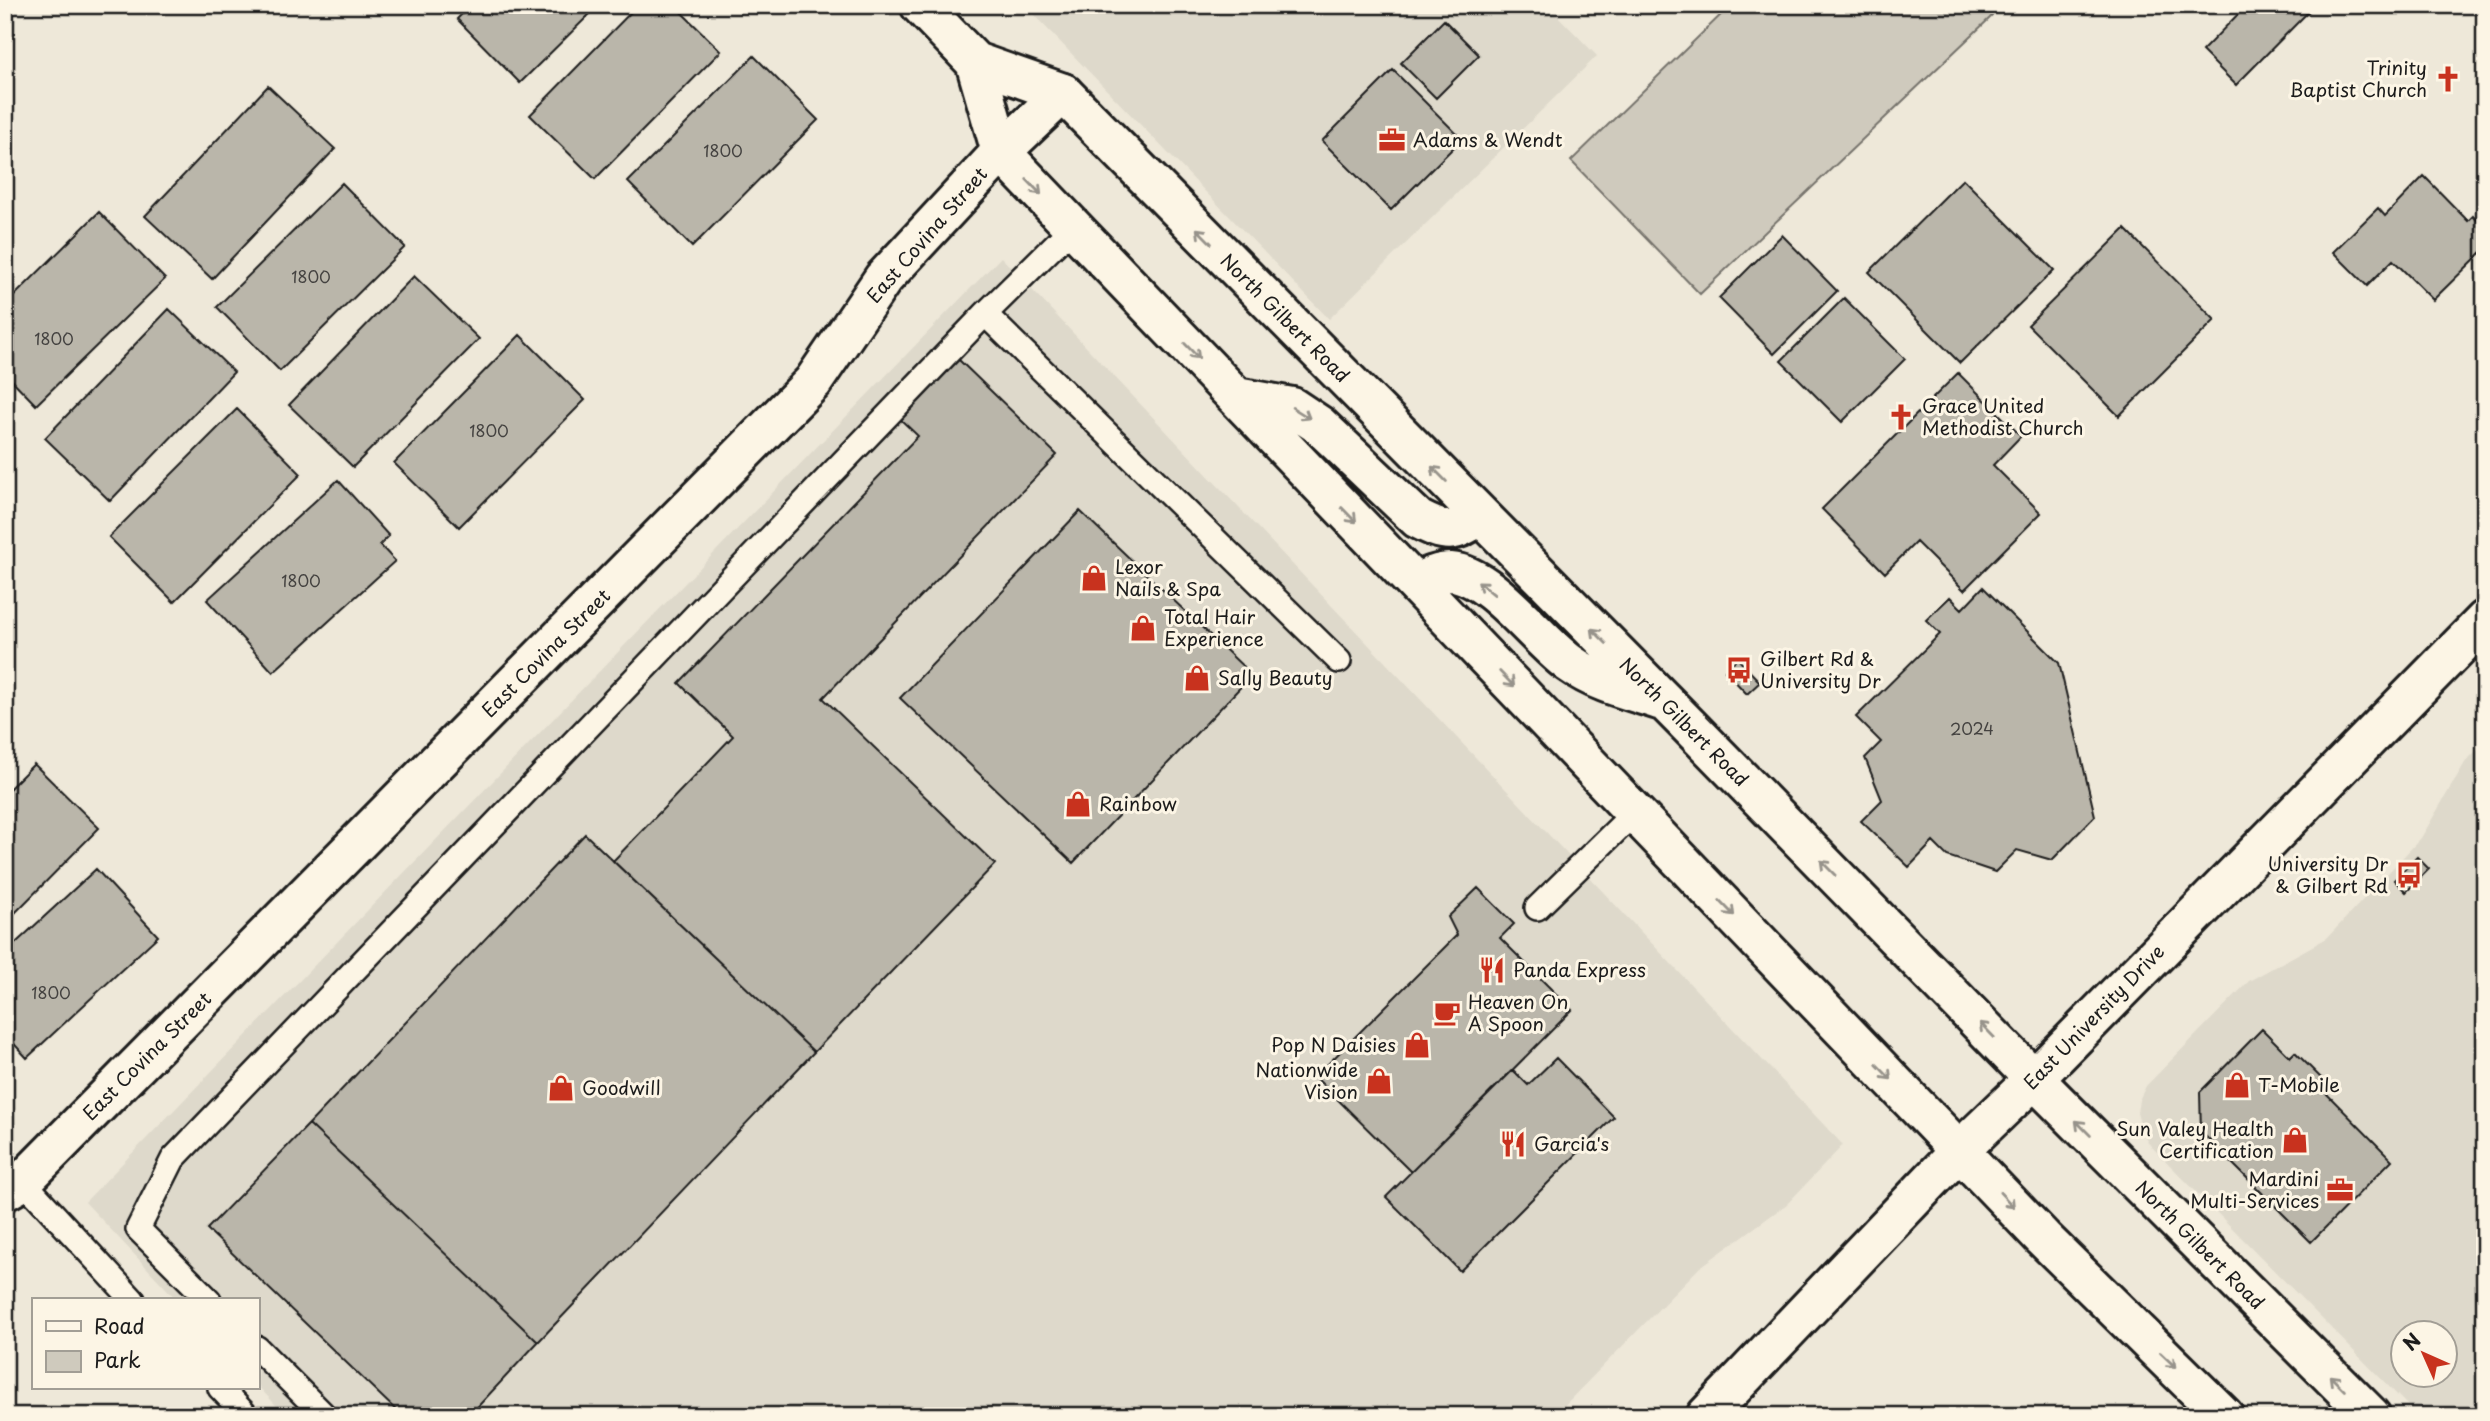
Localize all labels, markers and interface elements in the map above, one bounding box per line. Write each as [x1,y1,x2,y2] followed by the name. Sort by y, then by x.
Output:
[2289,53,2427,103] place label: Trinity Baptist Church
[2433,64,2463,94] church icon: Trinity Baptist Church
[1377,125,1407,155] office icon: Adams & Wendt
[1413,125,1563,153] place label: Adams & Wendt
[703,138,743,162] house number: 1800
[859,160,993,308] street label: East Covina Street
[1026,178,1043,195] one-way arrow
[1195,228,1212,245] one-way arrow
[1215,246,1357,388] street label: North Gilbert Road
[291,264,331,288] house number: 1800
[34,326,74,350] house number: 1800
[1183,342,1200,359] one-way arrow
[1922,391,2084,441] place label: Grace United Methodist Church
[1886,402,1916,432] church icon: Grace United Methodist Church
[1291,406,1310,421] one-way arrow
[469,418,509,442] house number: 1800
[1431,466,1448,483] one-way arrow
[1341,506,1358,523] one-way arrow
[1115,552,1221,602] place label: Lexor Nails & Spa
[1079,563,1109,593] shop icon: Lexor Nails & Spa
[281,568,321,592] house number: 1800
[475,581,616,723] street label: East Covina Street
[1477,581,1495,596] one-way arrow
[1164,602,1264,652] place label: Total Hair Experience
[1128,613,1158,643] shop icon: Total Hair Experience
[1591,628,1608,645] one-way arrow
[1760,644,1881,694] place label: Gilbert Rd & University Dr
[1614,650,1756,792] street label: North Gilbert Road
[1724,655,1754,685] bus stop icon: Gilbert Rd & University Dr
[1182,663,1212,693] shop icon: Sally Beauty
[1218,663,1333,691] place label: Sally Beauty
[1498,670,1515,687] one-way arrow
[1950,716,1994,740] house number: 2024
[1063,789,1093,819] shop icon: Rainbow
[1099,789,1177,817] place label: Rainbow
[2267,849,2388,899] place label: University Dr & Gilbert Rd
[1820,859,1837,876] one-way arrow
[2394,860,2424,890] bus stop icon: University Dr & Gilbert Rd
[1718,899,1735,916] one-way arrow
[2017,938,2170,1095] street label: East University Drive
[1477,955,1507,985] restaurant icon: Panda Express
[1513,955,1646,983] place label: Panda Express
[31,980,71,1004] house number: 1800
[76,984,217,1126] street label: East Covina Street
[1468,987,1568,1037] place label: Heaven On A Spoon
[1432,998,1462,1028] cafe icon: Heaven On A Spoon
[1979,1022,1996,1039] one-way arrow
[1271,1030,1396,1058] place label: Pop N Daisies
[1402,1030,1432,1060] shop icon: Pop N Daisies
[1255,1055,1358,1105] place label: Nationwide Vision
[1876,1063,1893,1080] one-way arrow
[1364,1066,1394,1096] shop icon: Nationwide Vision
[2222,1070,2252,1100] shop icon: T-Mobile
[2258,1070,2340,1098] place label: T-Mobile
[546,1073,576,1103] shop icon: Goodwill
[582,1073,661,1101] place label: Goodwill
[2116,1114,2274,1164] place label: Sun Valey Health Certification
[2074,1119,2091,1136] one-way arrow
[2280,1125,2310,1155] shop icon: Sun Valey Health Certification
[1498,1129,1528,1159] restaurant icon: Garcia's
[1534,1129,1609,1157] place label: Garcia's
[2190,1164,2319,1214] place label: Mardini Multi-Services
[2130,1173,2272,1315] street label: North Gilbert Road
[2325,1175,2355,1205] office icon: Mardini Multi-Services
[1998,1191,2015,1208] one-way arrow
[32,1298,259,1390] legend
[94,1309,145,1341] text: Road
[2388,1320,2458,1390] north arrow
[2396,1326,2426,1356] text: N
[94,1343,141,1375] text: Park
[2159,1352,2176,1369] one-way arrow
[2329,1374,2346,1391] one-way arrow

